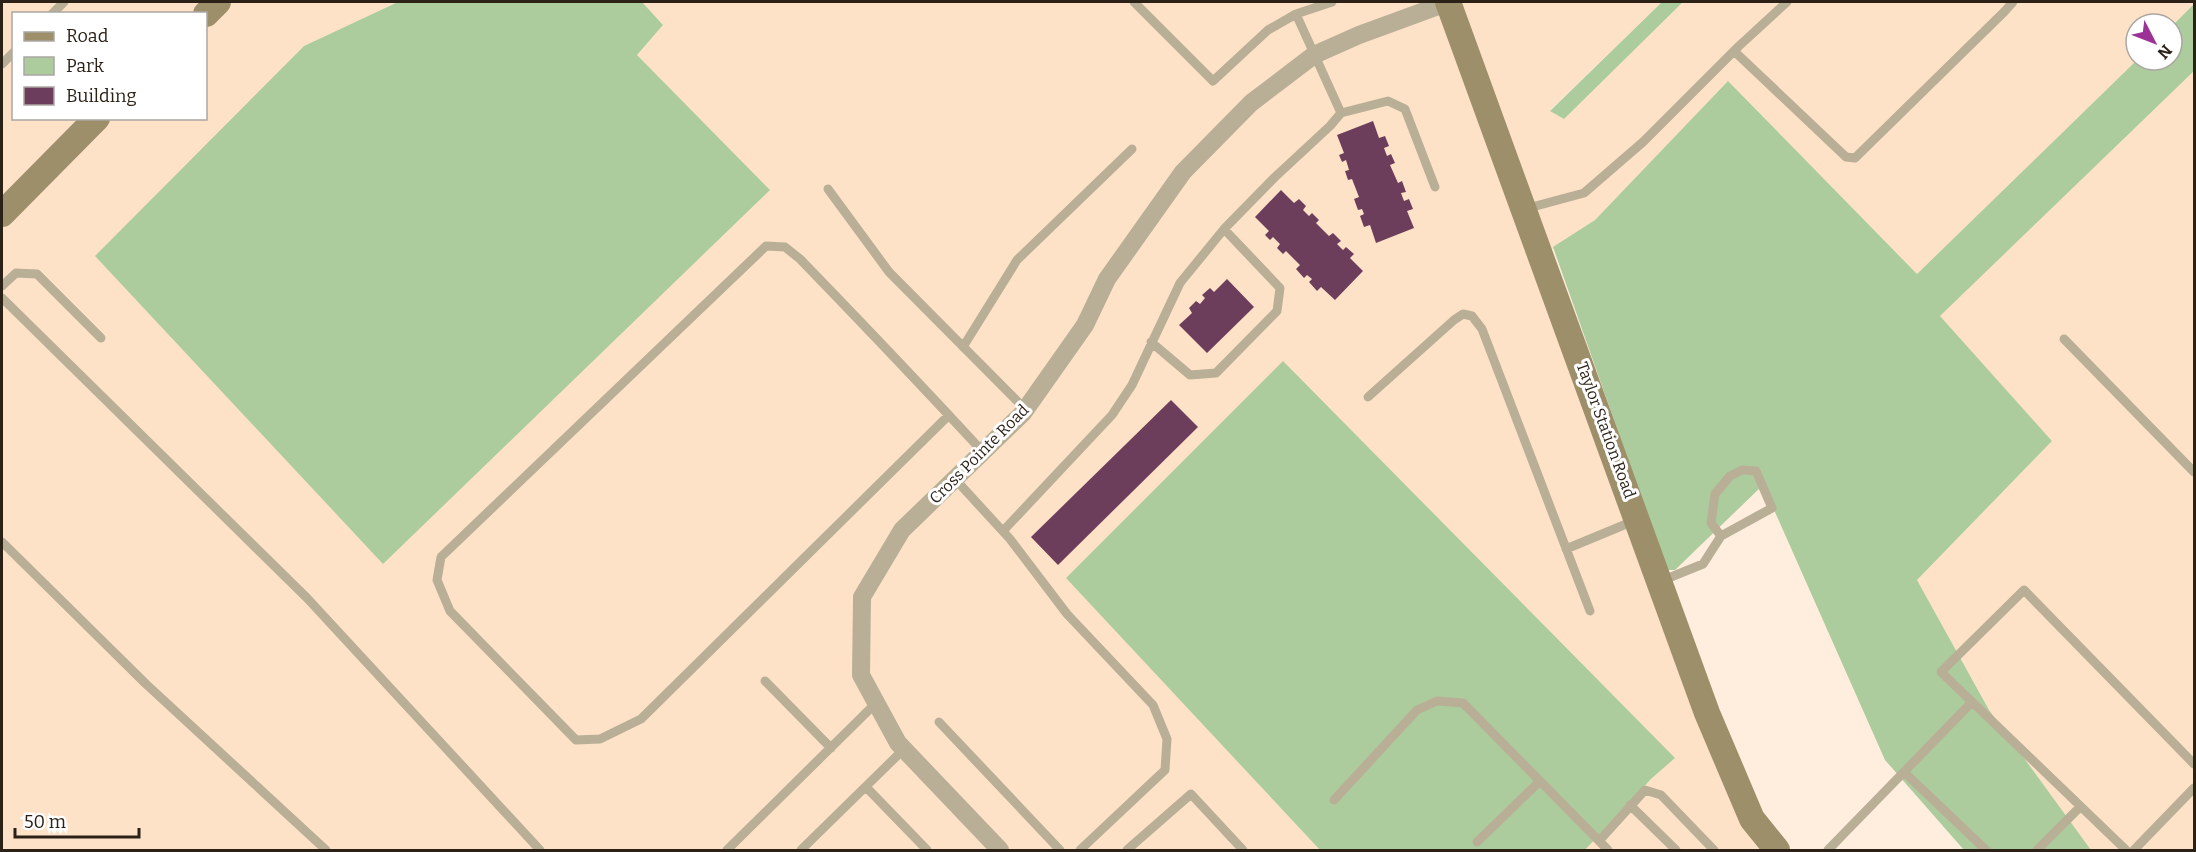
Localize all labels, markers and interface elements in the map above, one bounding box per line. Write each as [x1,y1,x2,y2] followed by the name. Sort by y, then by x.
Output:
[12,12,207,120] legend
[2124,12,2184,72] north arrow
[66,25,109,47] text: Road
[2154,41,2176,63] text: N
[66,55,105,77] text: Park
[66,85,137,107] text: Building
[1573,359,1640,501] street label: Taylor Station Road
[925,400,1033,508] street label: Cross Pointe Road
[15,801,140,839] scale bar
[24,811,66,833] text: 50 m

